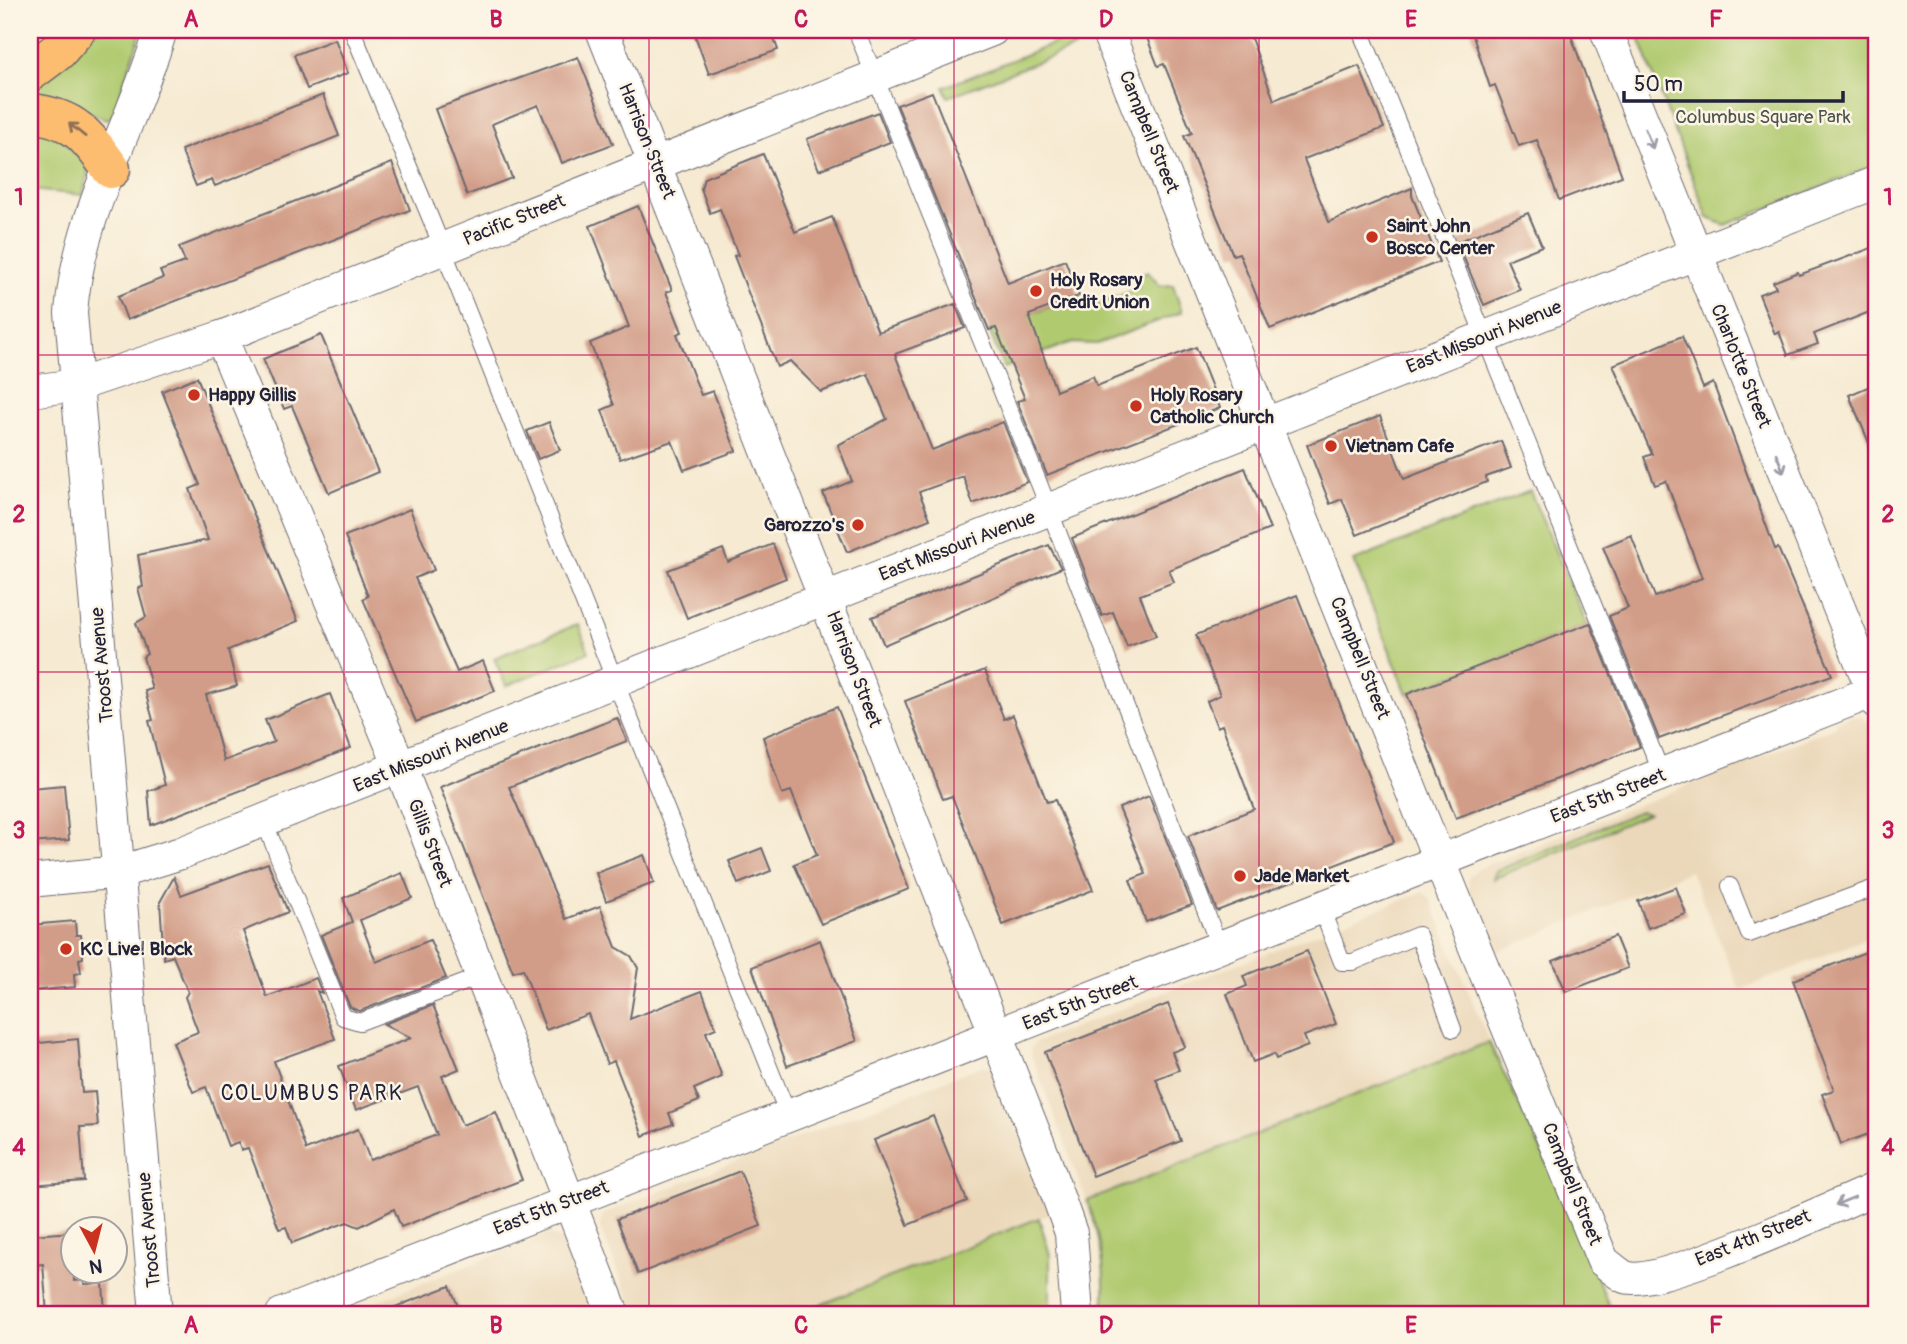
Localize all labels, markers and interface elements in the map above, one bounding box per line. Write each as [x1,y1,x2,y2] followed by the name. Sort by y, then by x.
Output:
[184,5,199,34] text: A
[489,5,503,34] text: B
[794,5,808,34] text: C
[1099,5,1113,34] text: D
[1405,5,1417,34] text: E
[1709,5,1723,34] text: F
[1624,60,1842,104] scale bar
[1114,67,1185,197] street label: Campbell Street
[1634,71,1683,98] text: 50 m
[613,80,681,203] street label: Harrison Street
[1675,105,1851,129] park label: Columbus Square Park
[69,122,87,138] one-way arrow
[1644,127,1657,149] one-way arrow
[15,183,24,212] text: 1
[1884,183,1893,212] text: 1
[459,189,569,251] street label: Pacific Street
[1386,214,1495,260] place label: Saint John Bosco Center
[1364,229,1380,245] marker: Saint John Bosco Center
[1050,268,1150,314] place label: Holy Rosary Credit Union
[1028,283,1044,299] marker: Holy Rosary Credit Union
[1403,295,1566,379] street label: East Missouri Avenue
[1705,301,1777,432] street label: Charlotte Street
[208,383,296,407] place label: Happy Gillis
[1150,383,1274,429] place label: Holy Rosary Catholic Church
[186,387,202,403] marker: Happy Gillis
[1128,398,1144,414] marker: Holy Rosary Catholic Church
[1345,434,1455,458] place label: Vietnam Cafe
[1323,438,1339,454] marker: Vietnam Cafe
[1775,452,1788,474] one-way arrow
[13,500,26,529] text: 2
[1882,500,1895,529] text: 2
[875,505,1039,587] street label: East Missouri Avenue
[764,513,845,537] place label: Garozzo's
[850,517,866,533] marker: Garozzo's
[1325,593,1396,723] street label: Campbell Street
[85,606,119,724] street label: Troost Avenue
[821,607,887,731] street label: Harrison Street
[350,714,513,798] street label: East Missouri Avenue
[1547,763,1669,829] street label: East 5th Street
[402,795,458,891] street label: Gillis Street
[13,816,25,845] text: 3
[1882,816,1894,845] text: 3
[1254,864,1351,888] place label: Jade Market
[1232,868,1248,884] marker: Jade Market
[80,937,194,961] place label: KC Live! Block
[58,941,74,957] marker: KC Live! Block
[1019,970,1141,1036] street label: East 5th Street
[221,1080,403,1107] district label: COLUMBUS PARK
[1537,1119,1608,1249] street label: Campbell Street
[12,1133,26,1162] text: 4
[1881,1133,1895,1162] text: 4
[132,1171,166,1289] street label: Troost Avenue
[490,1175,612,1241] street label: East 5th Street
[1835,1195,1856,1208] one-way arrow
[1692,1204,1814,1272] street label: East 4th Street
[60,1214,130,1284] north arrow
[88,1253,104,1279] text: N
[184,1311,199,1340] text: A
[489,1311,503,1340] text: B
[794,1311,808,1340] text: C
[1099,1311,1113,1340] text: D
[1405,1311,1417,1340] text: E
[1709,1311,1723,1340] text: F

